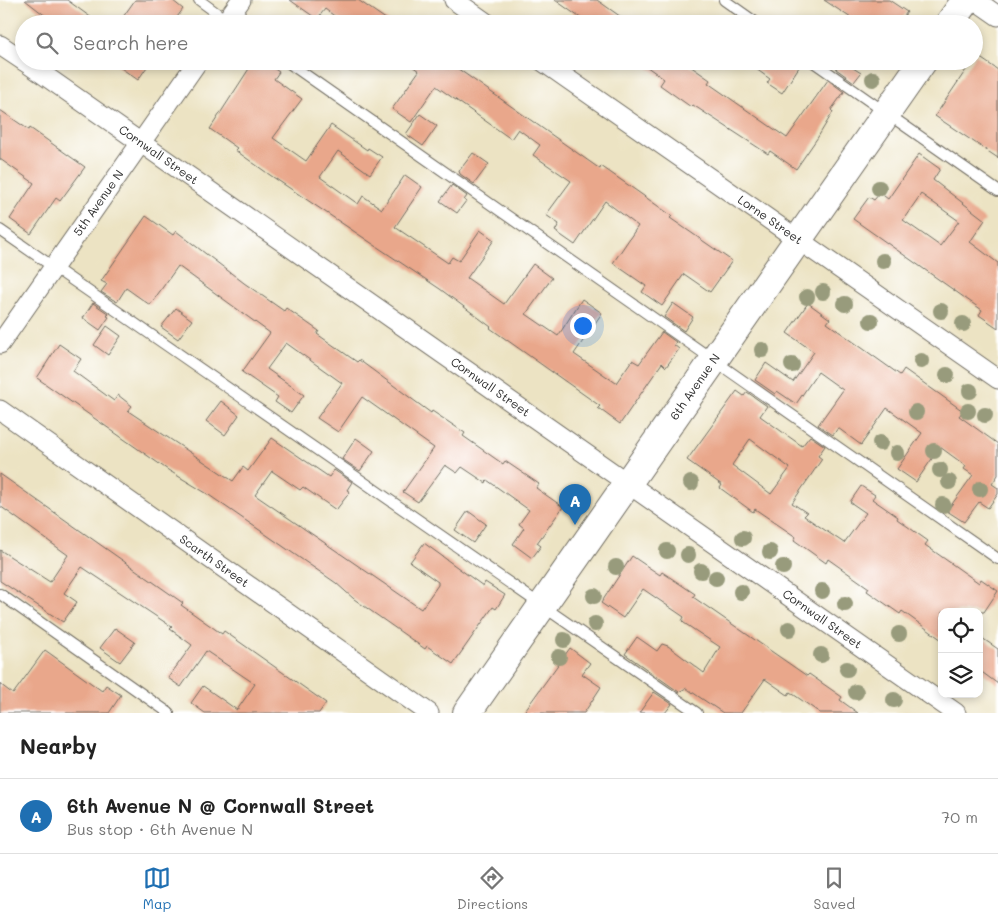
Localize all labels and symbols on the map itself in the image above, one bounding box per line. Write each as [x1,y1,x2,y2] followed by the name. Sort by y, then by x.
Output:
[116,121,202,187] street label: Cornwall Street
[69,166,126,239] street label: 5th Avenue N
[735,191,806,247] street label: Lorne Street
[570,313,596,339] your location
[666,350,723,423] street label: 6th Avenue N
[448,353,534,420] street label: Cornwall Street
[559,484,591,525] pin: A
[177,530,252,590] street label: Scarth Street
[780,585,865,652] street label: Cornwall Street

